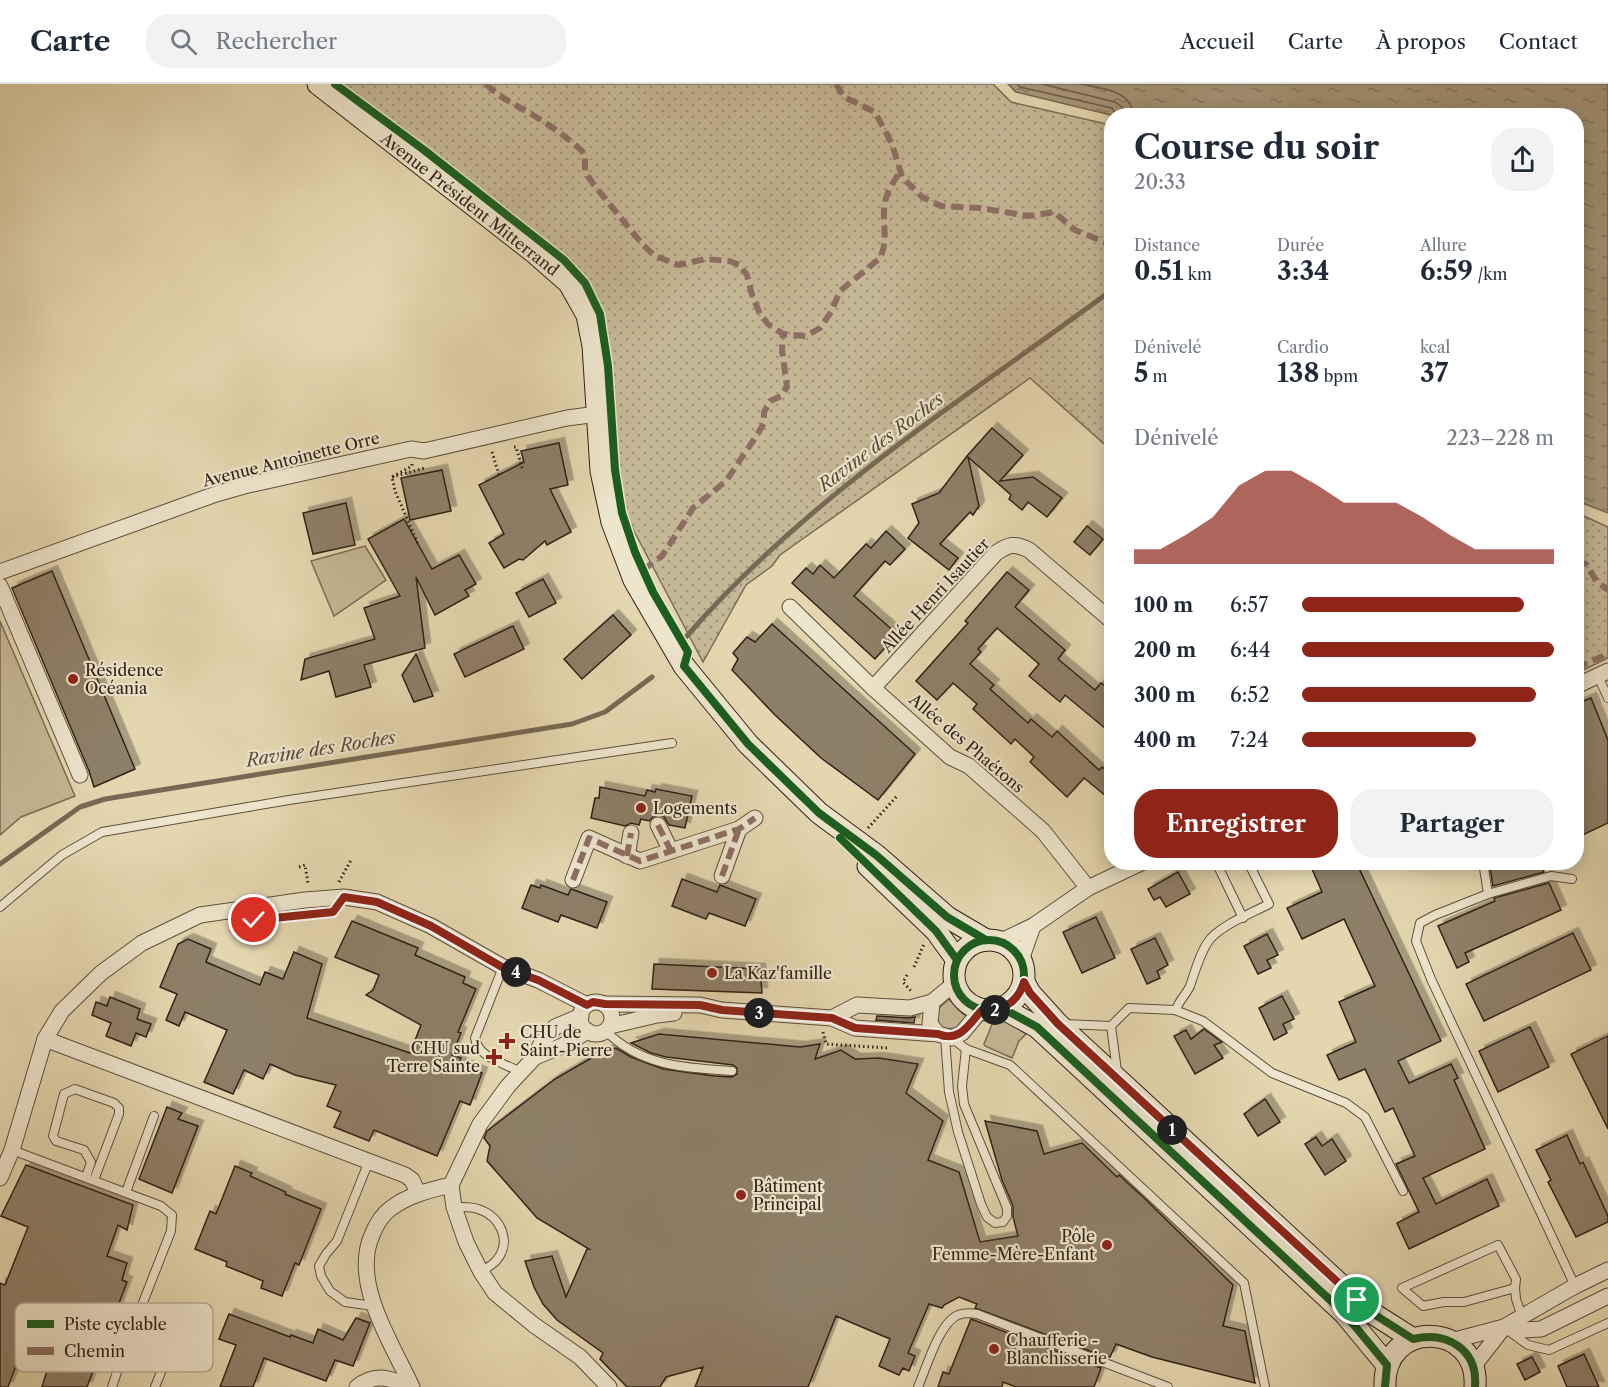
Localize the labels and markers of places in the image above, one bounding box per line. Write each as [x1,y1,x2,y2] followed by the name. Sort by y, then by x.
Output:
[85,660,164,698] place label: Résidence Océania
[66,672,80,686] marker: Résidence Océania
[653,798,737,818] place label: Logements
[634,801,648,815] marker: Logements
[228,894,279,945] pin
[501,957,531,987] pin: 4
[724,963,832,983] place label: La Kaz'famille
[705,966,719,980] marker: La Kaz'famille
[980,995,1010,1025] pin: 2
[744,998,774,1028] pin: 3
[520,1022,612,1060] place label: CHU de Saint-Pierre
[498,1032,516,1050] marker: CHU de Saint-Pierre
[387,1038,480,1076] place label: CHU sud Terre Sainte
[485,1048,503,1066] marker: CHU sud Terre Sainte
[1157,1115,1187,1145] pin: 1
[753,1176,823,1214] place label: Bâtiment Principal
[734,1188,748,1202] marker: Bâtiment Principal
[932,1226,1095,1264] place label: Pôle Femme-Mère-Enfant
[1100,1238,1114,1252] marker: Pôle Femme-Mère-Enfant
[1331,1274,1382,1325] pin
[1006,1330,1107,1368] place label: Chaufferie - Blanchisserie
[987,1342,1001,1356] marker: Chaufferie - Blanchisserie

